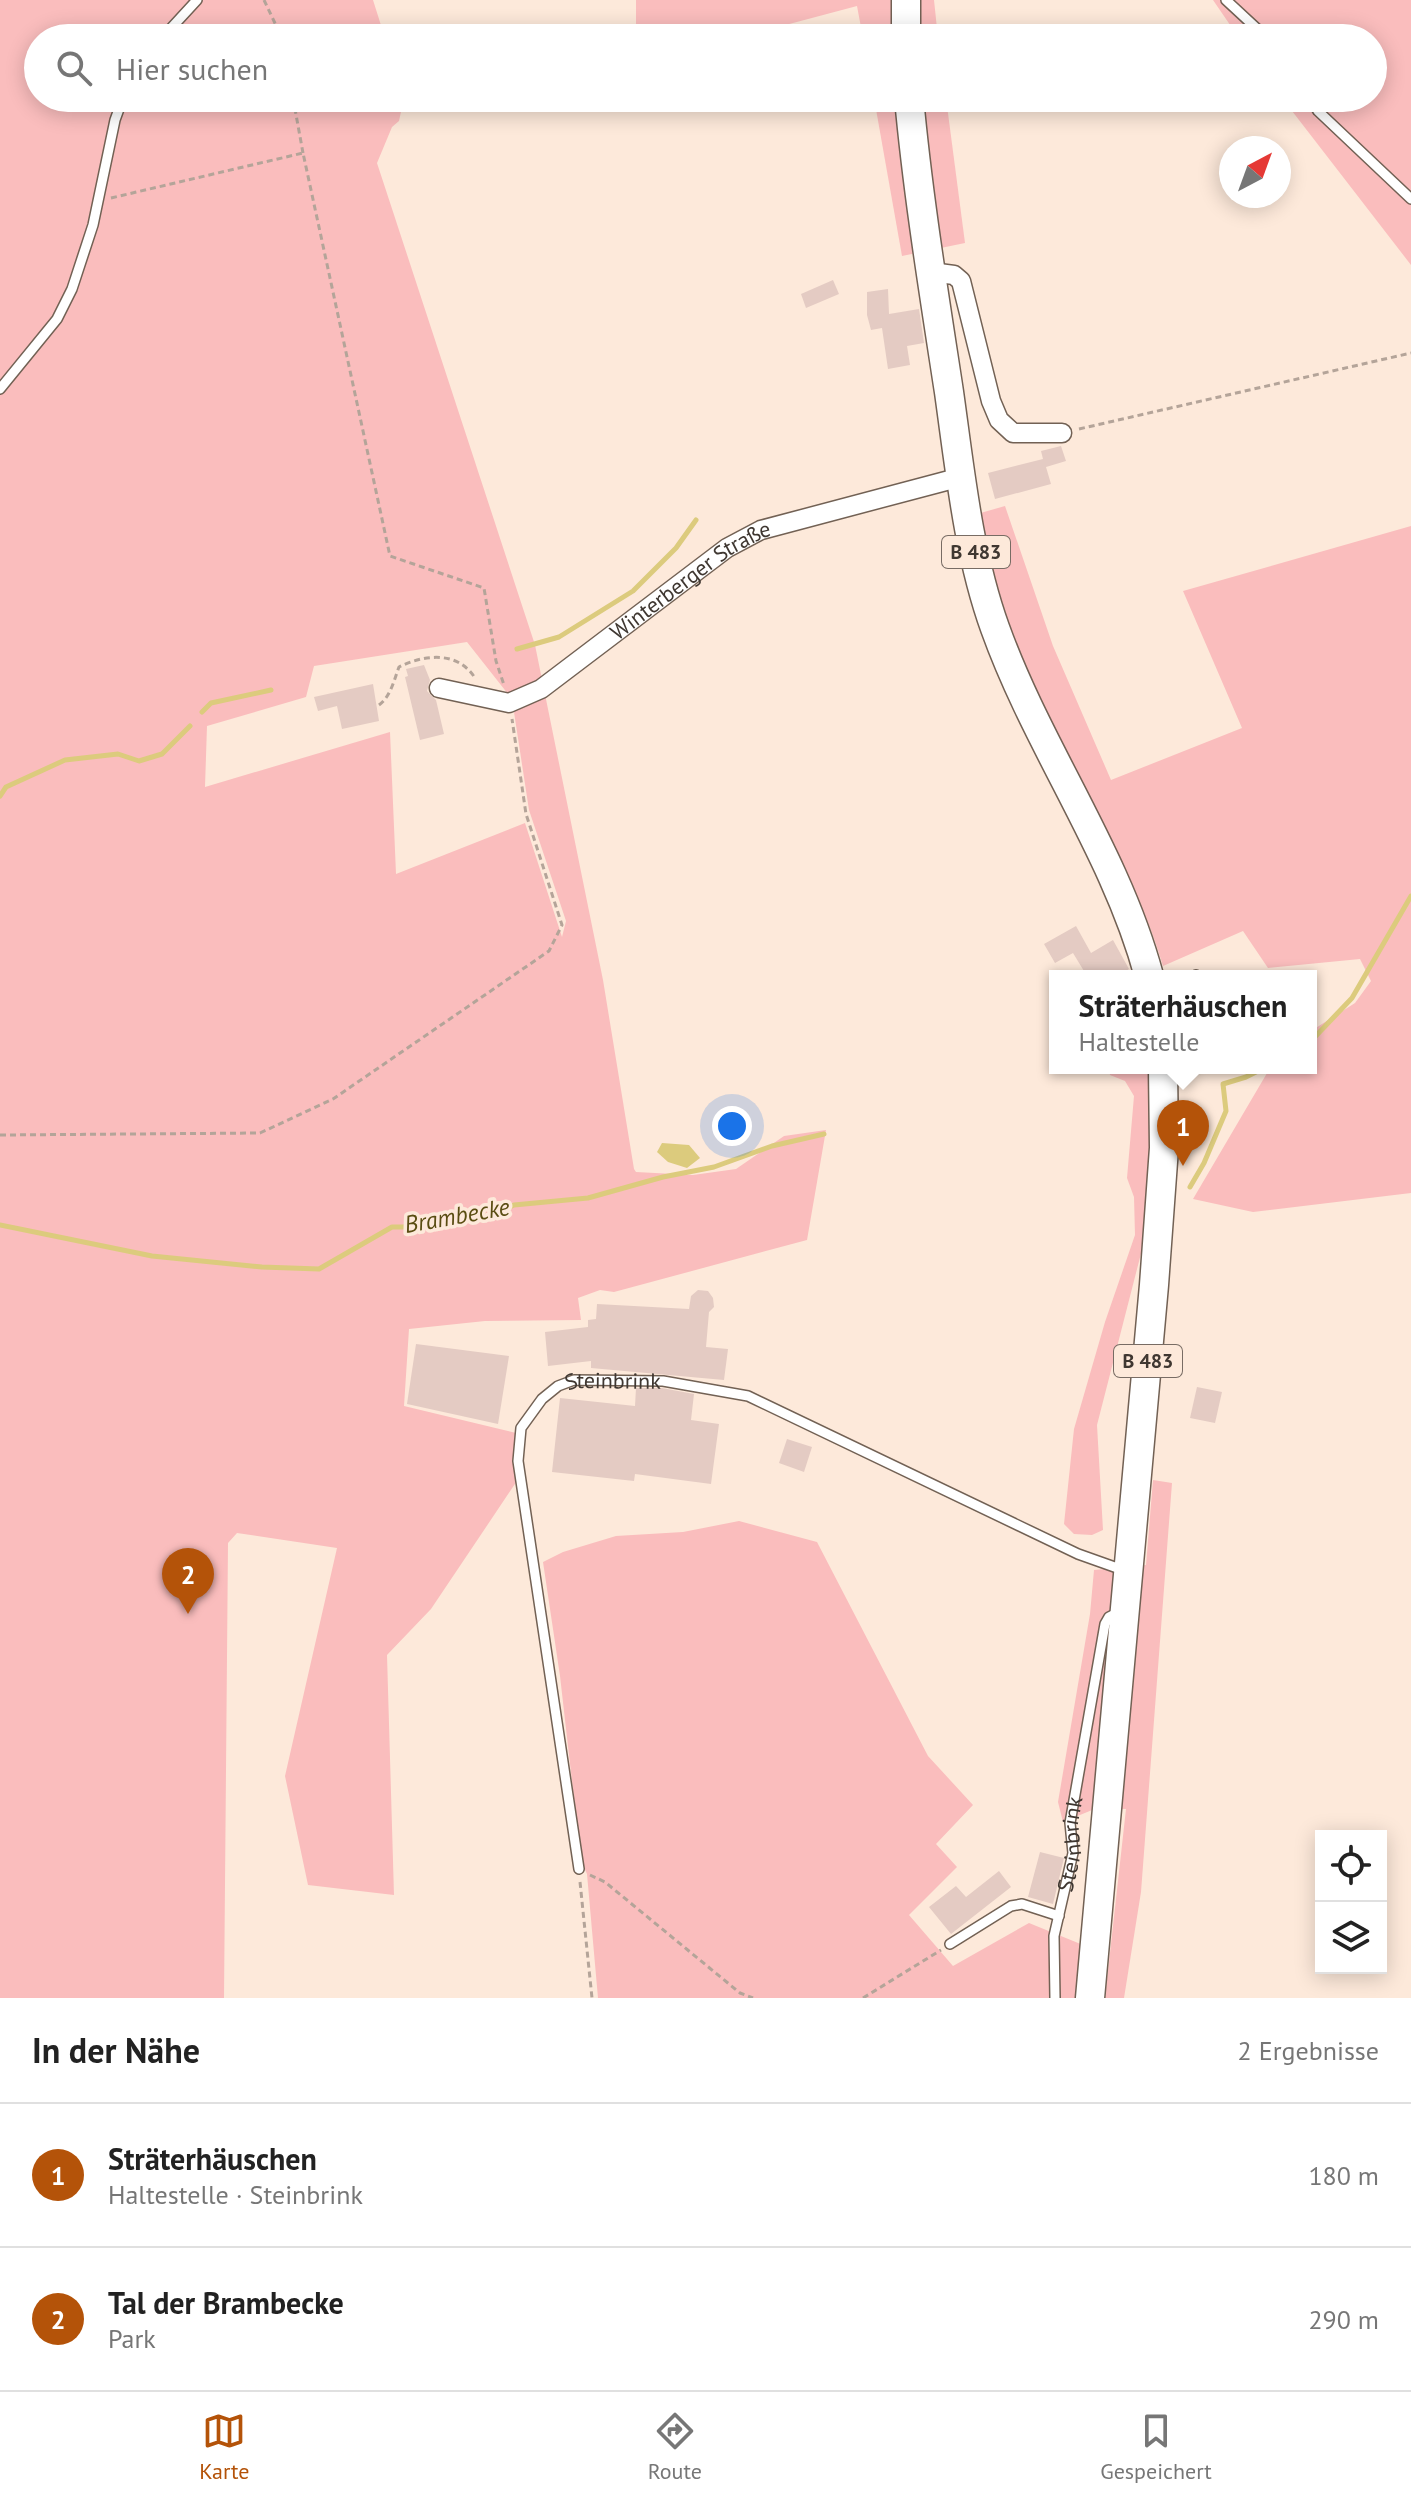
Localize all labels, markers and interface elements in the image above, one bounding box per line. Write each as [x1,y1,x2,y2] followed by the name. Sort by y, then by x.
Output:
[24,24,1387,112] search box
[52,46,96,90] icon: search
[116,49,268,88] text: Hier suchen
[1219,136,1291,208] north arrow
[604,514,773,646] street label: Winterberger Straße
[942,536,1010,568] road number: B 483
[1049,970,1317,1074] popup
[1079,986,1287,1025] text: Sträterhäuschen
[1079,1025,1199,1058] text: Haltestelle
[1157,1100,1209,1166] pin: 1
[712,1106,752,1146] your location
[402,1191,512,1240] water label: Brambecke
[1114,1345,1182,1377] road number: B 483
[561,1366,661,1396] street label: Steinbrink
[162,1548,214,1614] pin: 2
[1051,1794,1088,1894] street label: Steinbrink
[1315,1830,1387,1974] map controls
[1315,1830,1387,1902] button: locate
[1315,1902,1387,1974] button: layers
[32,2028,200,2072] text: In der Nähe
[1238,2034,1379,2067] text: 2 Ergebnisse
[108,2139,317,2178] text: Sträterhäuschen
[51,2159,65,2192] text: 1
[1308,2159,1379,2192] text: 180 m
[108,2178,363,2211] text: Haltestelle · Steinbrink
[108,2283,344,2322] text: Tal der Brambecke
[51,2303,65,2336] text: 2
[1308,2303,1379,2336] text: 290 m
[108,2322,156,2355] text: Park
[199,2409,249,2485] tab: Karte
[648,2409,702,2485] tab: Route
[1100,2409,1212,2485] tab: Gespeichert

